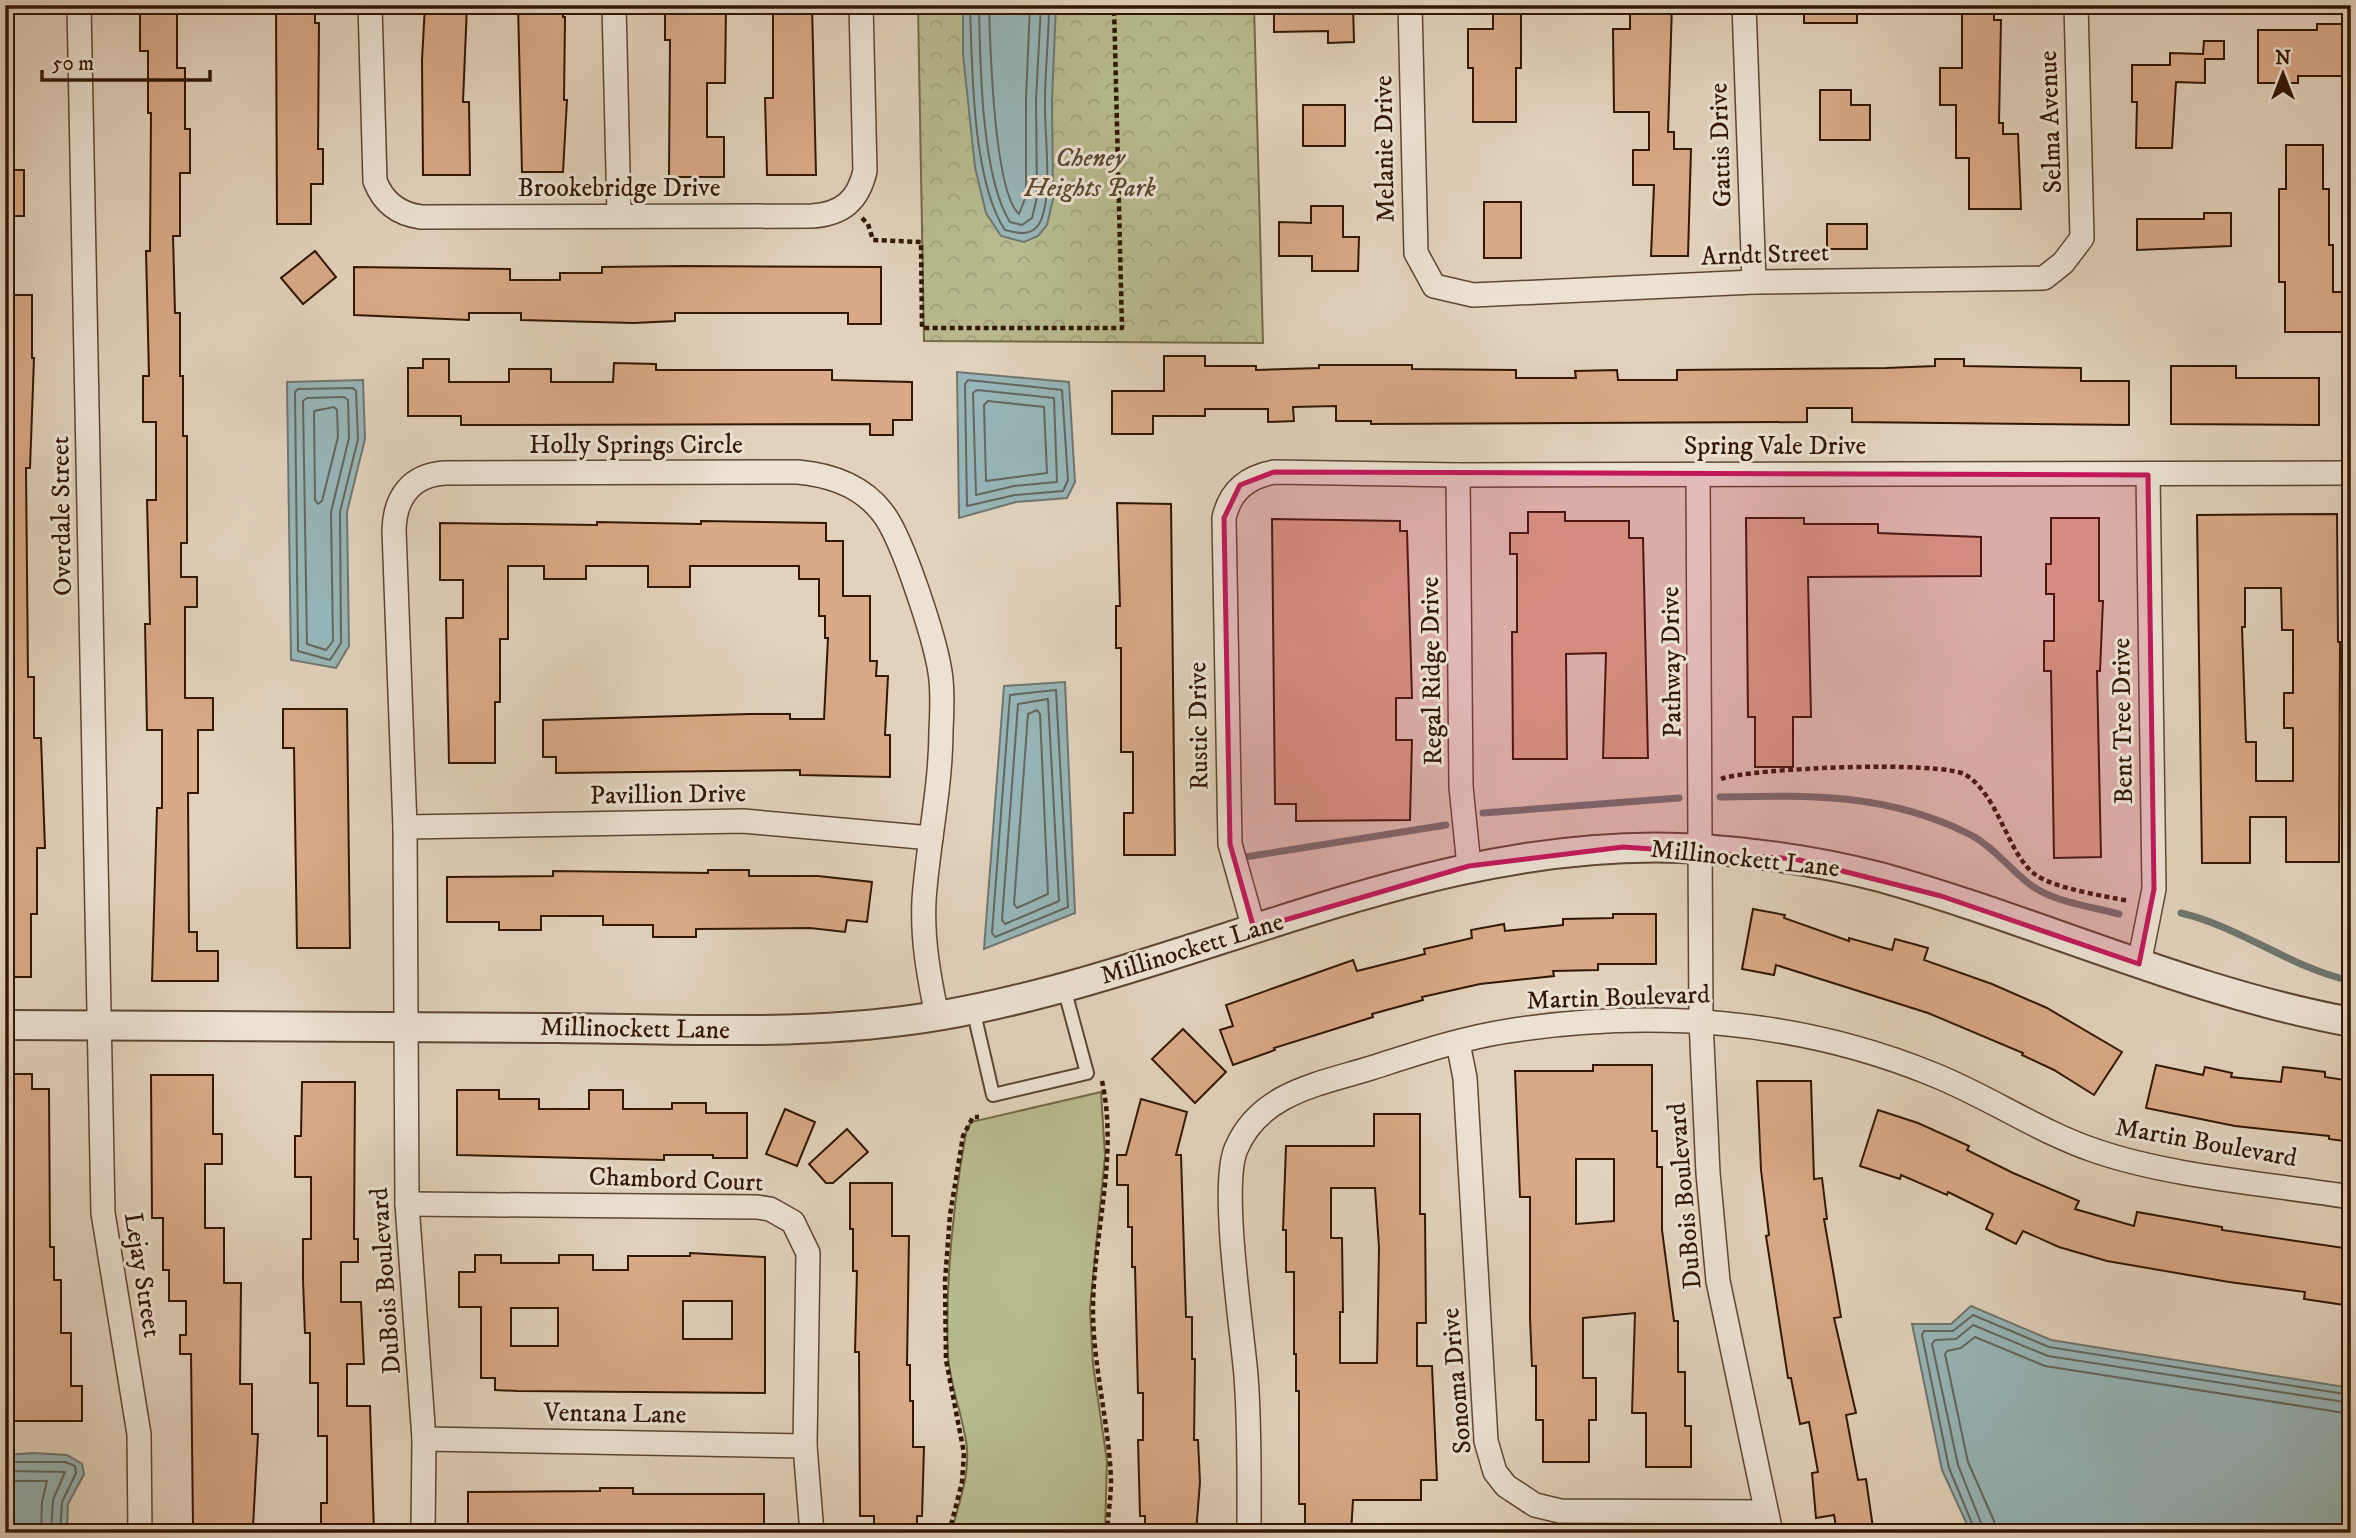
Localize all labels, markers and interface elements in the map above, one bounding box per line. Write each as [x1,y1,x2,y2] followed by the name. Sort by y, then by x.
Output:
[42,38,210,82] scale bar
[2248,38,2318,108] north arrow
[2275,47,2291,70] text: N
[2032,50,2070,194] street label: Selma Avenue
[52,51,94,77] text: 50 m
[1367,75,1403,223] street label: Melanie Drive
[1702,82,1740,208] street label: Gattis Drive
[1023,142,1156,205] park label: Cheney Heights Park
[518,172,720,205] street label: Brookebridge Drive
[1700,236,1830,274] street label: Arndt Street
[529,429,743,462] street label: Holly Springs Circle
[1684,430,1866,463] street label: Spring Vale Drive
[44,436,80,596] street label: Overdale Street
[1414,576,1450,766] street label: Regal Ridge Drive
[1654,586,1690,738] street label: Pathway Drive
[2105,638,2141,804] street label: Bent Tree Drive
[1181,662,1217,790] street label: Rustic Drive
[590,777,746,813] street label: Pavillion Drive
[1649,833,1841,885] street label: Millinockett Lane
[1096,905,1288,993] street label: Millinockett Lane
[1526,978,1710,1018] street label: Martin Boulevard
[540,1011,730,1047] street label: Millinockett Lane
[1660,1101,1710,1291] street label: DuBois Boulevard
[2113,1111,2299,1175] street label: Martin Boulevard
[588,1160,764,1200] street label: Chambord Court
[363,1186,409,1376] street label: DuBois Boulevard
[116,1210,168,1340] street label: Lejay Street
[1434,1307,1480,1455] street label: Sonoma Drive
[542,1396,687,1432] street label: Ventana Lane

